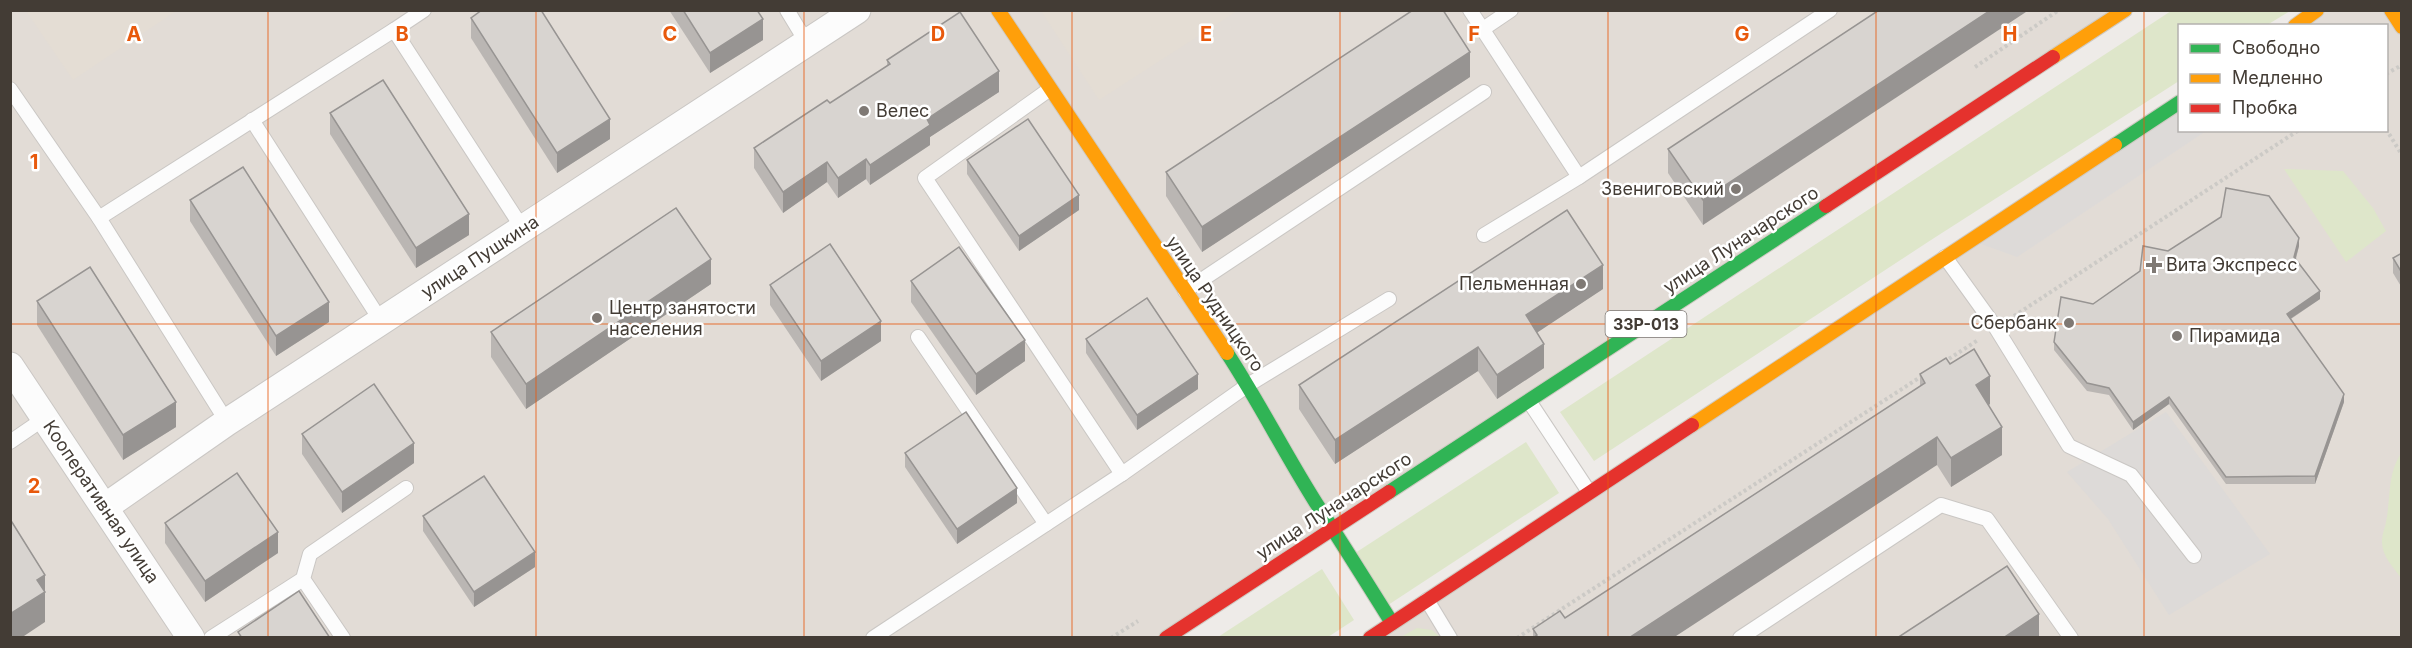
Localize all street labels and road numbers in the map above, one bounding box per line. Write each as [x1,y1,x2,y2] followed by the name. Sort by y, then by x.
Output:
[1659,182,1822,298] street label: улица Луначарского
[417,211,542,302] street label: улица Пушкина
[1162,232,1269,375] street label: улица Рудницкого
[1606,311,1686,337] road number: 33Р-013
[39,416,164,587] street label: Кооперативная улица
[1252,448,1415,564] street label: улица Луначарского

